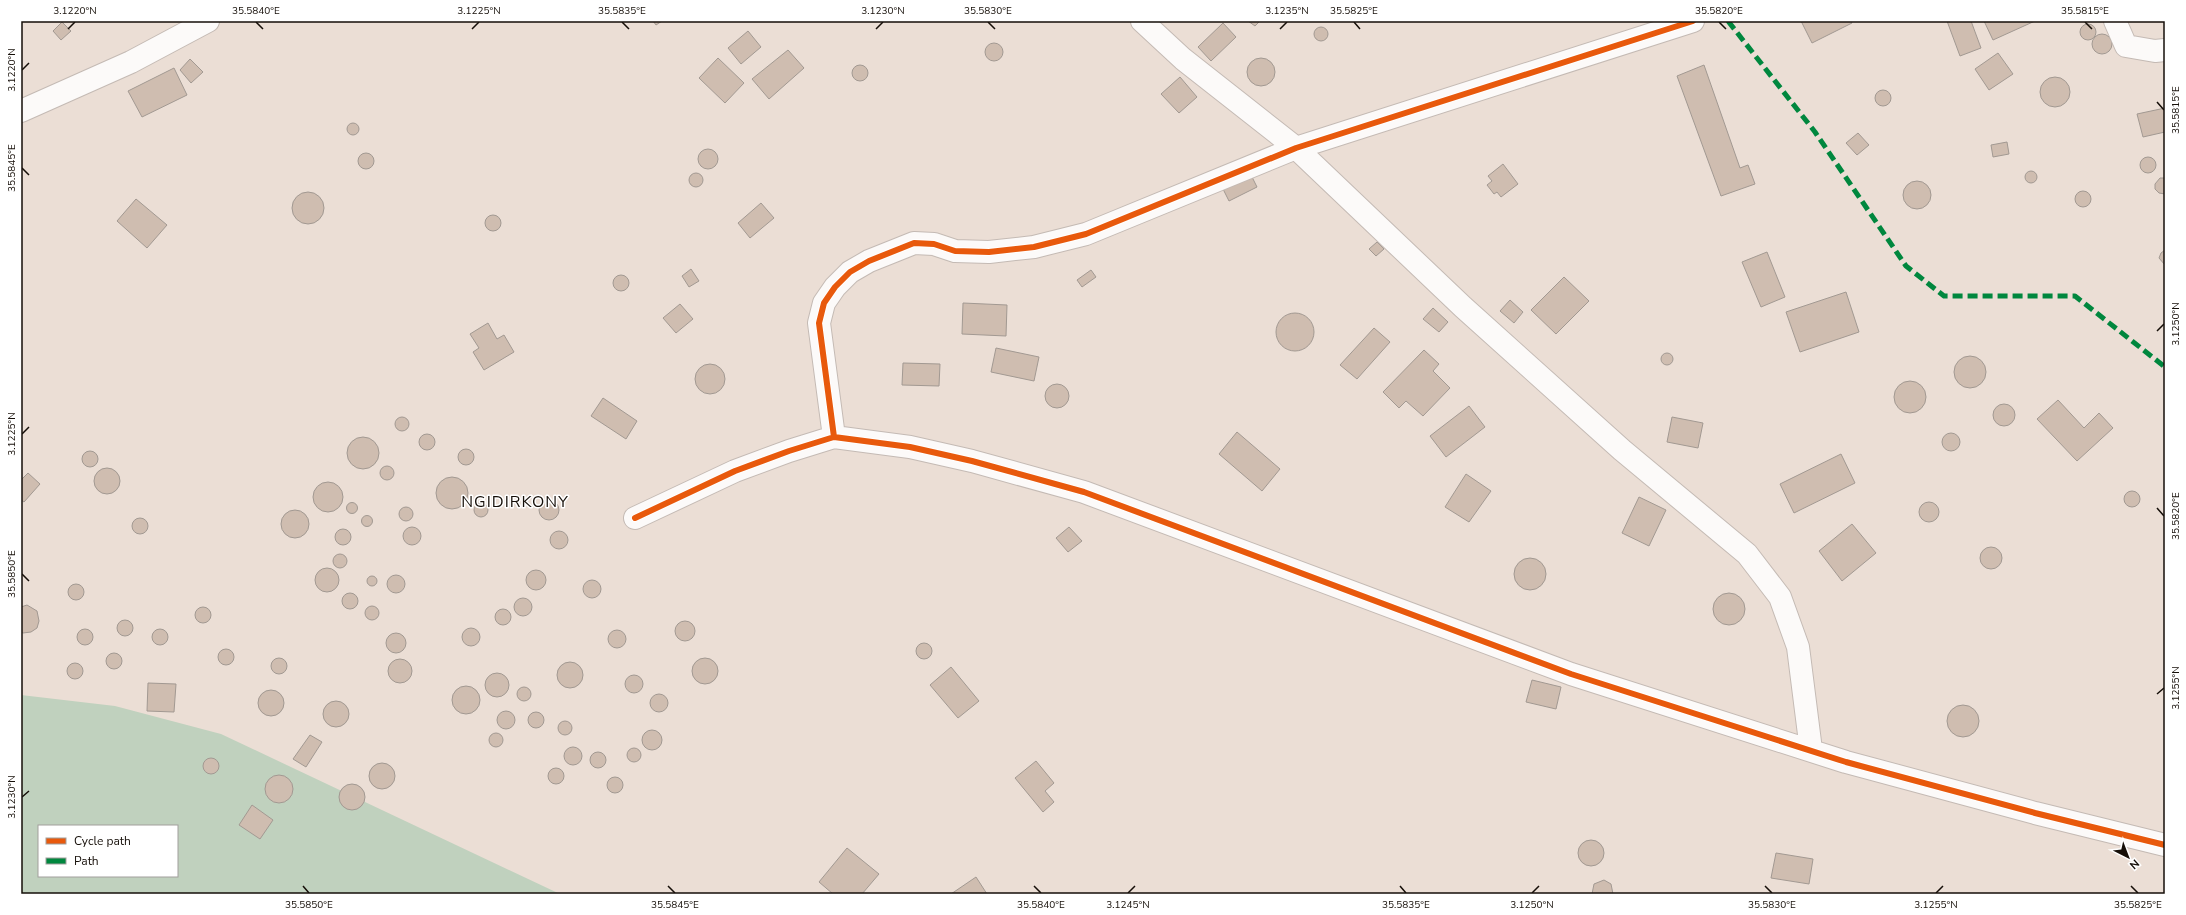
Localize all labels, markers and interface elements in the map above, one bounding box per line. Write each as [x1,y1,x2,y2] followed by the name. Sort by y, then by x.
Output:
[53,4,97,18] text: 3.1220°N
[232,4,280,18] text: 35.5840°E
[457,4,501,18] text: 3.1225°N
[598,4,646,18] text: 35.5835°E
[861,4,905,18] text: 3.1230°N
[964,4,1012,18] text: 35.5830°E
[1265,4,1309,18] text: 3.1235°N
[1330,4,1378,18] text: 35.5825°E
[1695,4,1743,18] text: 35.5820°E
[2061,4,2109,18] text: 35.5815°E
[5,48,19,92] text: 3.1220°N
[2169,86,2183,134] text: 35.5815°E
[5,144,19,192] text: 35.5845°E
[2169,302,2183,346] text: 3.1250°N
[5,412,19,456] text: 3.1225°N
[461,491,569,513] district label: NGIDIRKONY
[2169,492,2183,540] text: 35.5820°E
[5,550,19,598] text: 35.5850°E
[2169,666,2183,710] text: 3.1255°N
[5,775,19,819] text: 3.1230°N
[38,825,178,877] legend
[74,833,131,849] text: Cycle path
[2108,837,2148,877] north arrow
[74,853,99,869] text: Path
[2126,856,2142,872] text: N
[285,898,333,912] text: 35.5850°E
[651,898,699,912] text: 35.5845°E
[1017,898,1065,912] text: 35.5840°E
[1106,898,1150,912] text: 3.1245°N
[1382,898,1430,912] text: 35.5835°E
[1510,898,1554,912] text: 3.1250°N
[1748,898,1796,912] text: 35.5830°E
[1914,898,1958,912] text: 3.1255°N
[2114,898,2162,912] text: 35.5825°E

